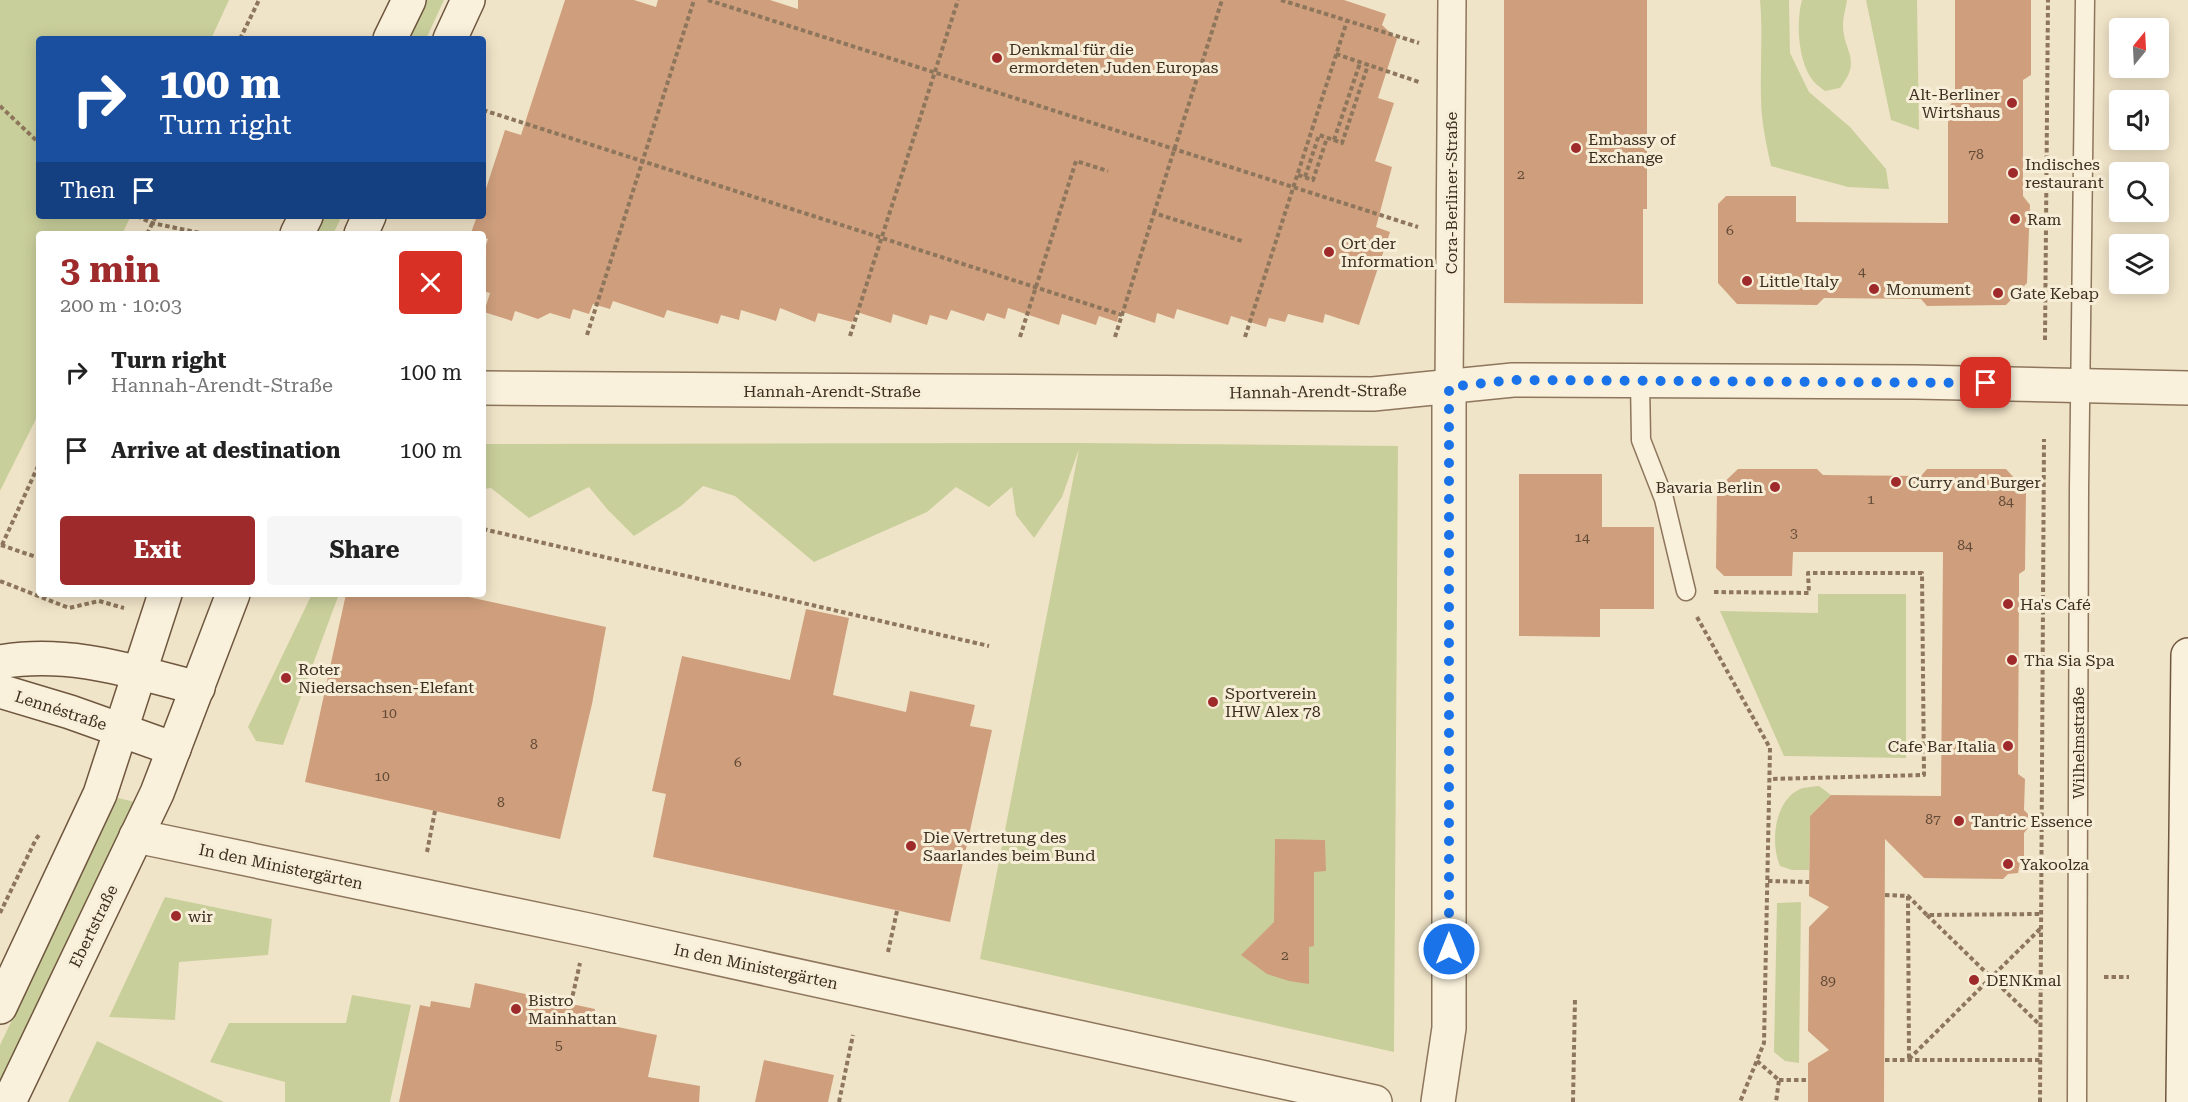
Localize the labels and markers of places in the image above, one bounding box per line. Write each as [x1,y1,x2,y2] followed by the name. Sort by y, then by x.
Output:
[1009,40,1219,77] place label: Denkmal für die ermordeten Juden Europas
[990,51,1004,65] marker: Denkmal für die ermordeten Juden Europas
[1909,85,2000,122] place label: Alt-Berliner Wirtshaus
[2005,96,2019,110] marker: Alt-Berliner Wirtshaus
[1588,130,1677,167] place label: Embassy of Exchange
[1569,141,1583,155] marker: Embassy of Exchange
[2025,155,2104,192] place label: Indisches restaurant
[2006,166,2020,180] marker: Indisches restaurant
[2027,210,2062,229] place label: Ram
[2008,212,2022,226] marker: Ram
[1341,234,1434,271] place label: Ort der Information
[1322,245,1336,259] marker: Ort der Information
[1759,272,1839,291] place label: Little Italy
[1740,274,1754,288] marker: Little Italy
[1886,280,1971,299] place label: Monument
[1867,282,1881,296] marker: Monument
[2010,284,2099,303] place label: Gate Kebap
[1991,286,2005,300] marker: Gate Kebap
[1960,357,2011,408] pin
[1908,473,2041,492] place label: Curry and Burger
[1889,475,1903,489] marker: Curry and Burger
[1656,478,1763,497] place label: Bavaria Berlin
[1768,480,1782,494] marker: Bavaria Berlin
[2020,595,2091,614] place label: Ha's Café
[2001,597,2015,611] marker: Ha's Café
[2024,651,2115,670] place label: Tha Sia Spa
[2005,653,2019,667] marker: Tha Sia Spa
[298,660,474,697] place label: Roter Niedersachsen-Elefant
[279,671,293,685] marker: Roter Niedersachsen-Elefant
[1225,684,1321,721] place label: Sportverein IHW Alex 78
[1206,695,1220,709] marker: Sportverein IHW Alex 78
[1888,737,1996,756] place label: Cafe Bar Italia
[2001,739,2015,753] marker: Cafe Bar Italia
[1971,812,2093,831] place label: Tantric Essence
[1952,814,1966,828] marker: Tantric Essence
[923,828,1095,865] place label: Die Vertretung des Saarlandes beim Bund
[904,839,918,853] marker: Die Vertretung des Saarlandes beim Bund
[2020,855,2089,874] place label: Yakoolza
[2001,857,2015,871] marker: Yakoolza
[188,907,213,926] place label: wir
[169,909,183,923] marker: wir
[1986,971,2061,990] place label: DENKmal
[1967,973,1981,987] marker: DENKmal
[528,991,617,1028] place label: Bistro Mainhattan
[509,1002,523,1016] marker: Bistro Mainhattan

